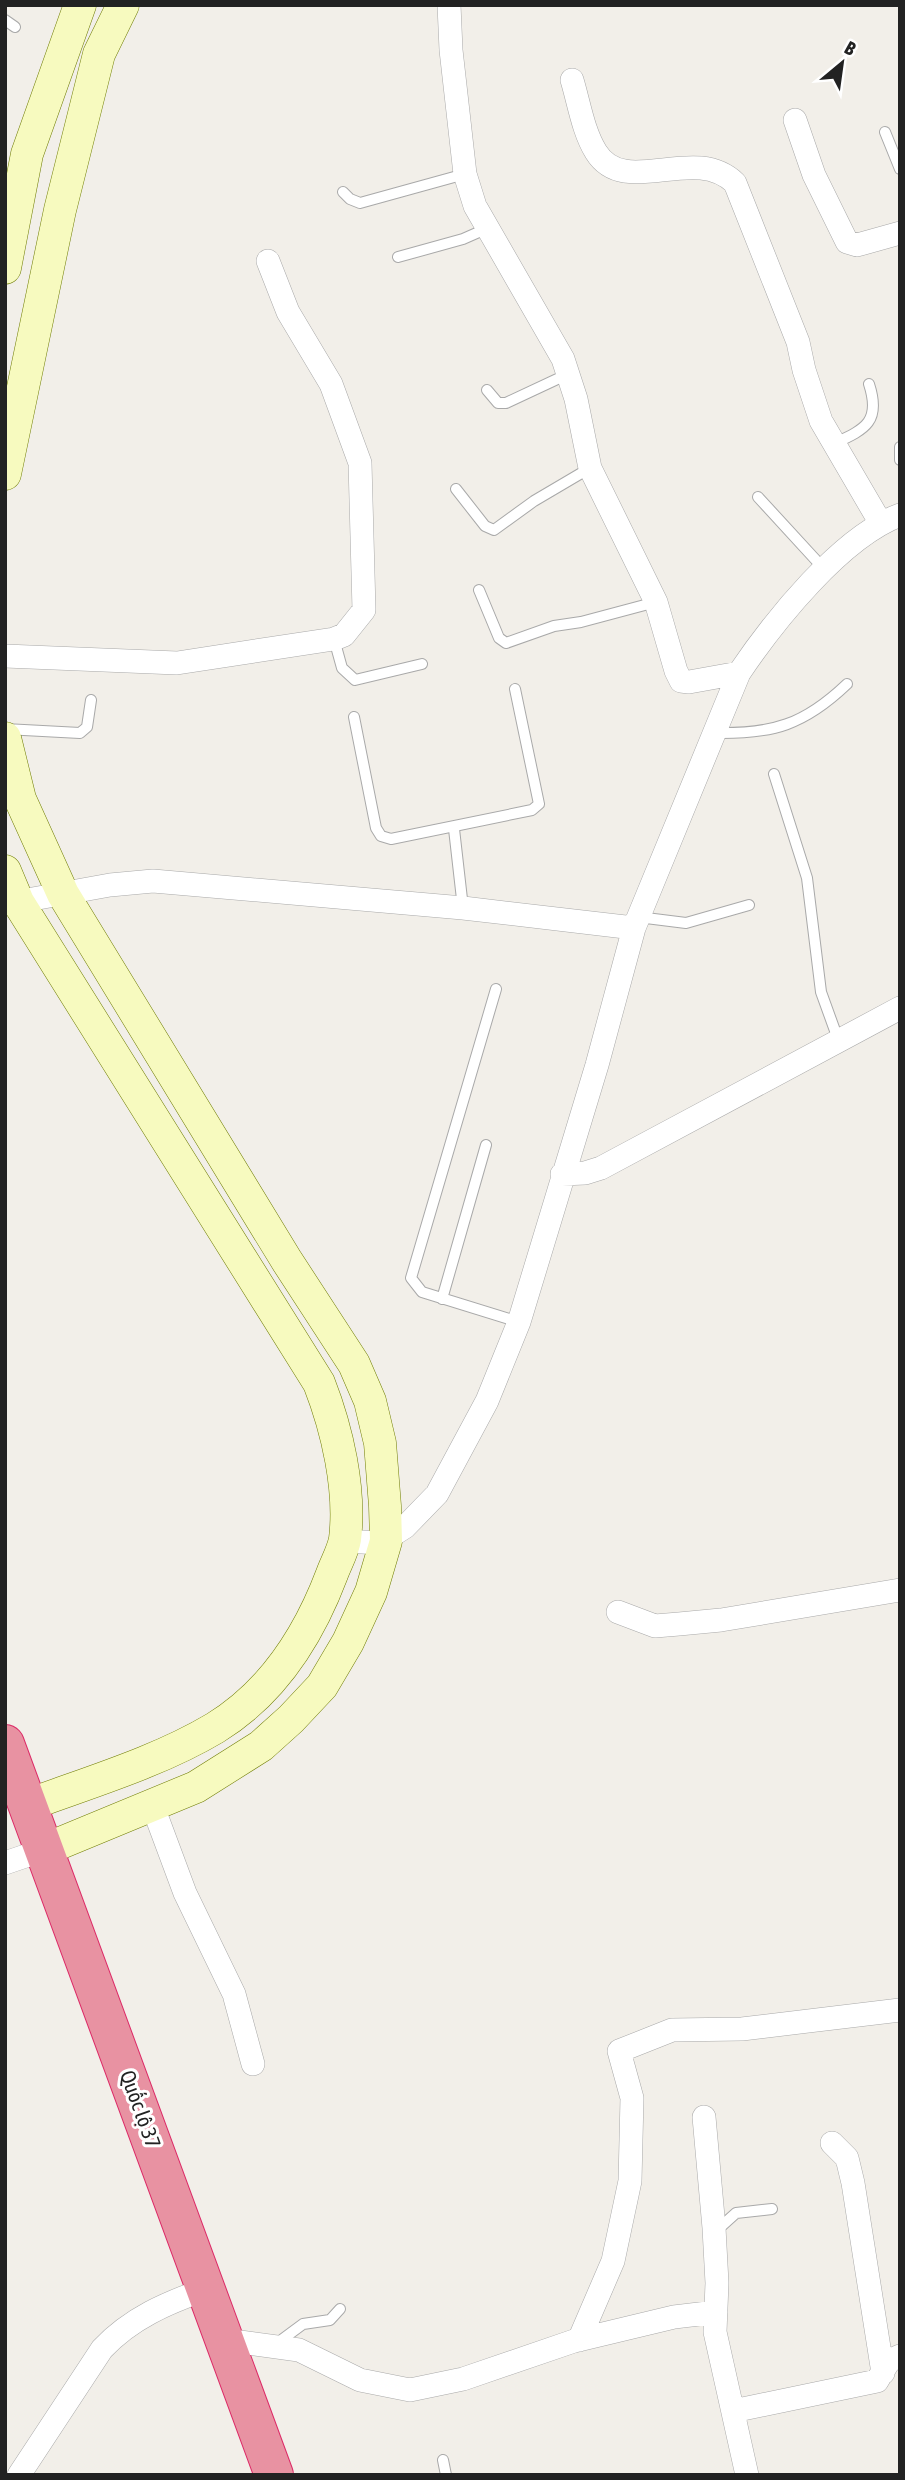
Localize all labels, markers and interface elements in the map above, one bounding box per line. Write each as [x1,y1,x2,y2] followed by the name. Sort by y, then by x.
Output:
[807,28,877,98] north arrow
[841,36,860,60] text: B
[116,2067,166,2151] street label: Quốc lộ 37

